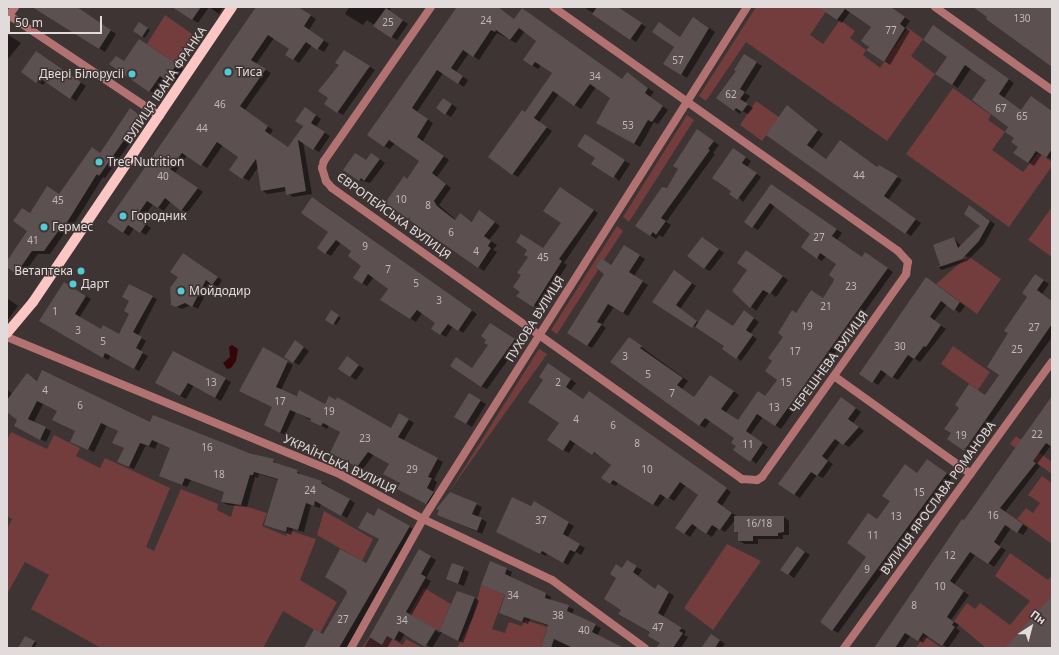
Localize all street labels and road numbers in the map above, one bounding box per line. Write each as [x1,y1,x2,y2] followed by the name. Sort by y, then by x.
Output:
[120,24,210,146] street label: ВУЛИЦЯ ІВАНА ФРАНКА
[334,170,454,262] street label: ЄВРОПЕЙСЬКА ВУЛИЦЯ
[503,273,567,365] street label: ПУХОВА ВУЛИЦЯ
[787,308,871,416] street label: ЧЕРЕШНЕВА ВУЛИЦЯ
[878,419,998,577] street label: ВУЛИЦЯ ЯРОСЛАВА РОМАНОВА
[281,432,399,496] street label: УКРАЇНСЬКА ВУЛИЦЯ

